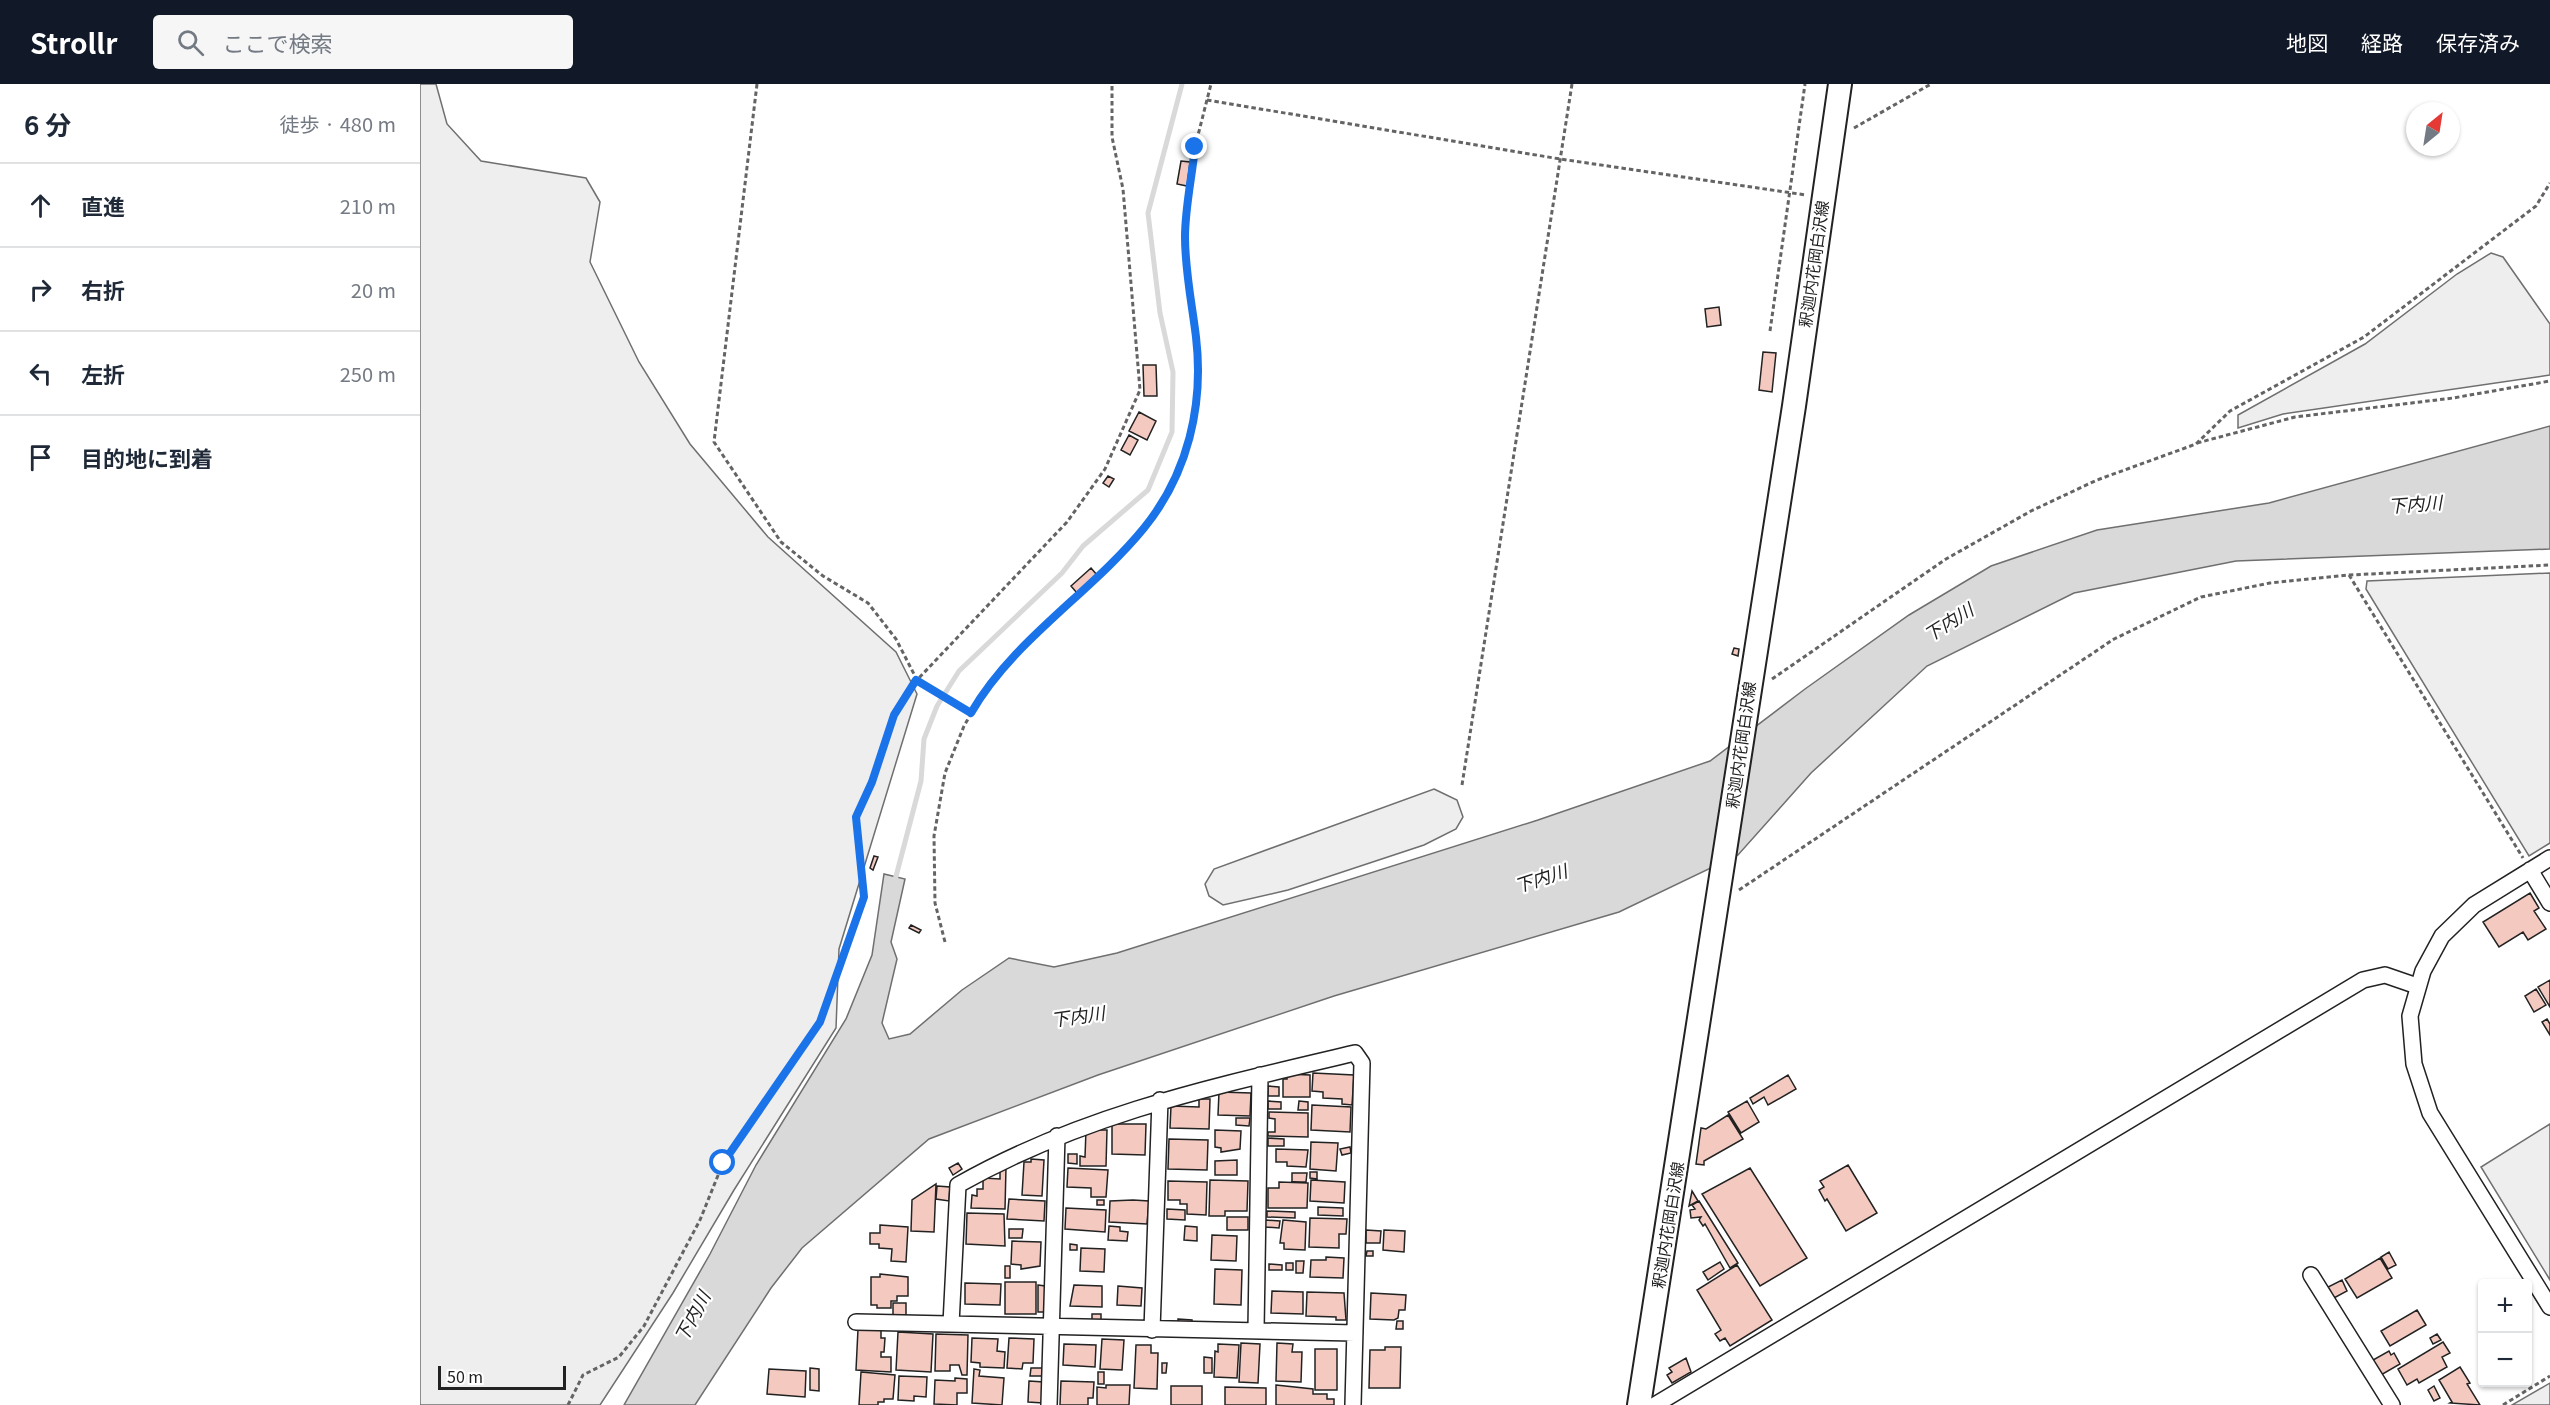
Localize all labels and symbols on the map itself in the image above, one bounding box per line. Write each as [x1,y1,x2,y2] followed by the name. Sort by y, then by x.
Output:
[2406,102,2460,156] north arrow
[1181,133,1207,159] route end
[1792,199,1834,329] street label: 釈迦内花岡白沢線
[2387,488,2445,518] water label: 下内川
[1918,595,1979,647] water label: 下内川
[1719,680,1761,810] street label: 釈迦内花岡白沢線
[1511,856,1572,898] water label: 下内川
[1049,998,1108,1032] water label: 下内川
[709,1149,735,1175] route start
[1645,1160,1689,1290] street label: 釈迦内花岡白沢線
[667,1284,716,1346] water label: 下内川
[438,1363,566,1390] scale bar

